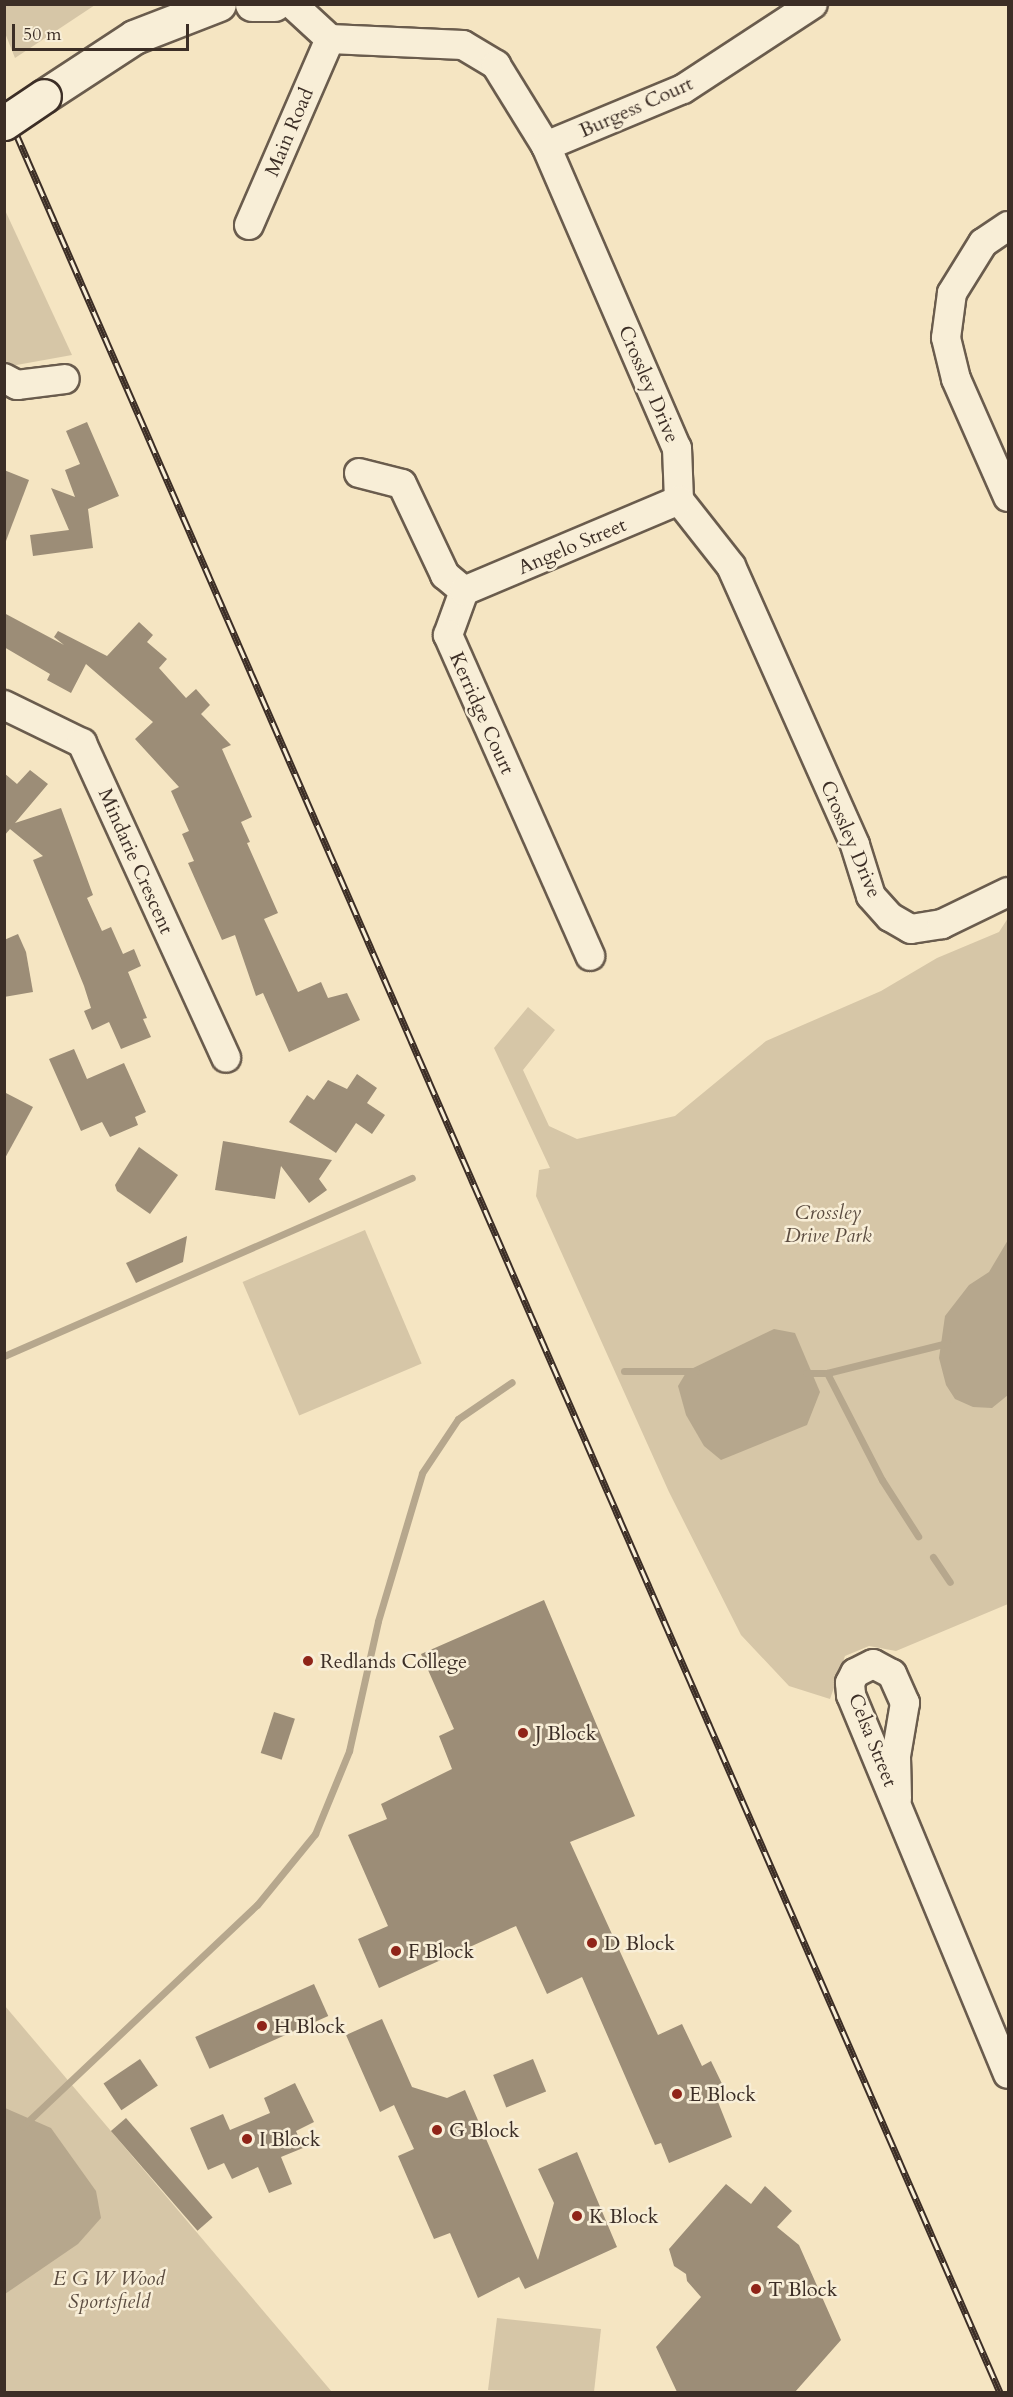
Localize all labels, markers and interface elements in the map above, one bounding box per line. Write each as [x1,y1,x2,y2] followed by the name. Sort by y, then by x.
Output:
[15,12,192,50] scale bar
[23,22,62,47] text: 50 m
[576,71,696,143] street label: Burgess Court
[260,84,318,180] street label: Main Road
[613,322,685,446] street label: Crossley Drive
[514,512,630,580] street label: Angelo Street
[444,648,520,778] street label: Kerridge Court
[815,777,887,901] street label: Crossley Drive
[93,785,179,937] street label: Mindarie Crescent
[784,1201,872,1248] park label: Crossley Drive Park
[320,1649,467,1673] place label: Redlands College
[301,1654,315,1668] marker: Redlands College
[843,1690,903,1790] street label: Celsa Street
[535,1721,596,1745] place label: J Block
[516,1726,530,1740] marker: J Block
[604,1931,675,1955] place label: D Block
[585,1936,599,1950] marker: D Block
[408,1939,474,1963] place label: F Block
[389,1944,403,1958] marker: F Block
[274,2014,345,2038] place label: H Block
[255,2019,269,2033] marker: H Block
[689,2082,756,2106] place label: E Block
[670,2087,684,2101] marker: E Block
[449,2118,520,2142] place label: G Block
[430,2123,444,2137] marker: G Block
[259,2127,321,2151] place label: I Block
[240,2132,254,2146] marker: I Block
[589,2204,659,2228] place label: K Block
[570,2209,584,2223] marker: K Block
[53,2266,165,2313] park label: E G W Wood Sportsfield
[768,2277,837,2301] place label: T Block
[749,2282,763,2296] marker: T Block

